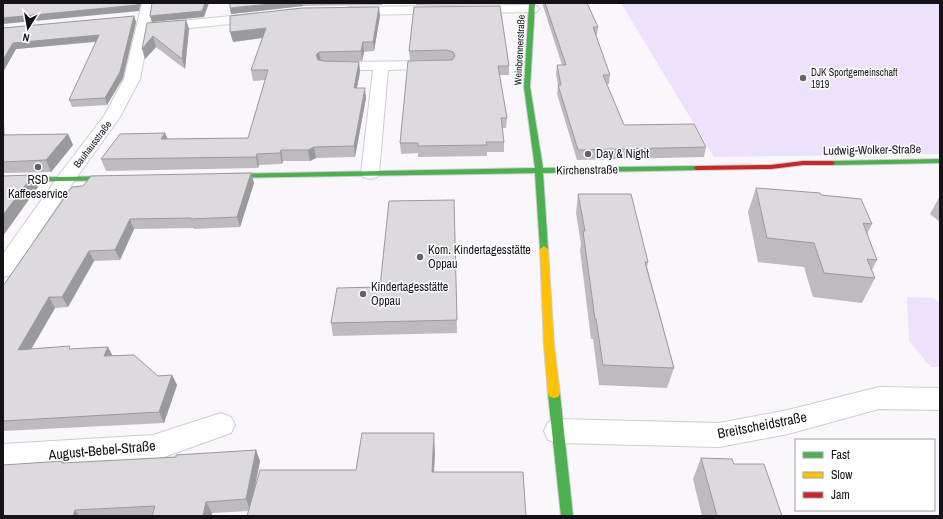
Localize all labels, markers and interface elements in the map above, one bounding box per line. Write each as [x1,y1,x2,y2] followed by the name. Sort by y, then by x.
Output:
[8,8,48,48] north arrow
[511,14,528,86] street label: Weinbrennerstraße
[22,30,31,45] text: N
[811,66,898,91] place label: DJK Sportgemeinschaft 1919
[798,73,808,83] marker: DJK Sportgemeinschaft 1919
[70,118,115,170] street label: Bauhausstraße
[823,141,921,159] street label: Ludwig-Wolker-Straße
[596,146,649,162] place label: Day & Night
[583,149,593,159] marker: Day & Night
[556,161,618,179] street label: Kirchenstraße
[33,162,43,172] marker: RSD Kaffeeservice
[8,172,68,202] place label: RSD Kaffeeservice
[428,242,531,272] place label: Kom. Kindertagesstätte Oppau
[415,252,425,262] marker: Kom. Kindertagesstätte Oppau
[371,279,448,309] place label: Kindertagesstätte Oppau
[358,289,368,299] marker: Kindertagesstätte Oppau
[716,408,808,442] street label: Breitscheidstraße
[47,436,156,464] street label: August-Bebel-Straße
[795,439,935,511] legend
[831,447,850,463] text: Fast
[831,467,853,483] text: Slow
[831,487,850,503] text: Jam

